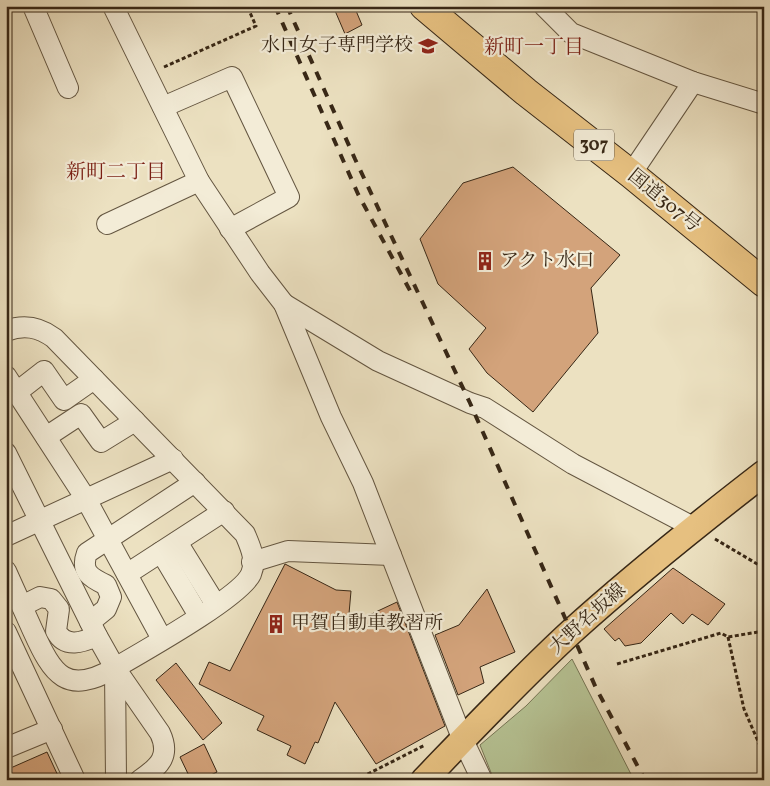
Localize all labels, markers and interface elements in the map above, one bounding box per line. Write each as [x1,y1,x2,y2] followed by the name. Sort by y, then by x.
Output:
[261,33,413,59] place label: 水口女子専門学校
[484,34,584,62] district label: 新町一丁目
[417,35,439,57] school or university icon: 水口女子専門学校
[574,130,614,160] road number: 307
[66,159,166,187] district label: 新町二丁目
[622,164,706,238] street label: 国道307号
[500,248,594,274] place label: アクト水口
[474,250,496,272] building icon: アクト水口
[544,578,632,660] street label: 大野名坂線
[291,611,443,637] place label: 甲賀自動車教習所
[265,613,287,635] building icon: 甲賀自動車教習所

